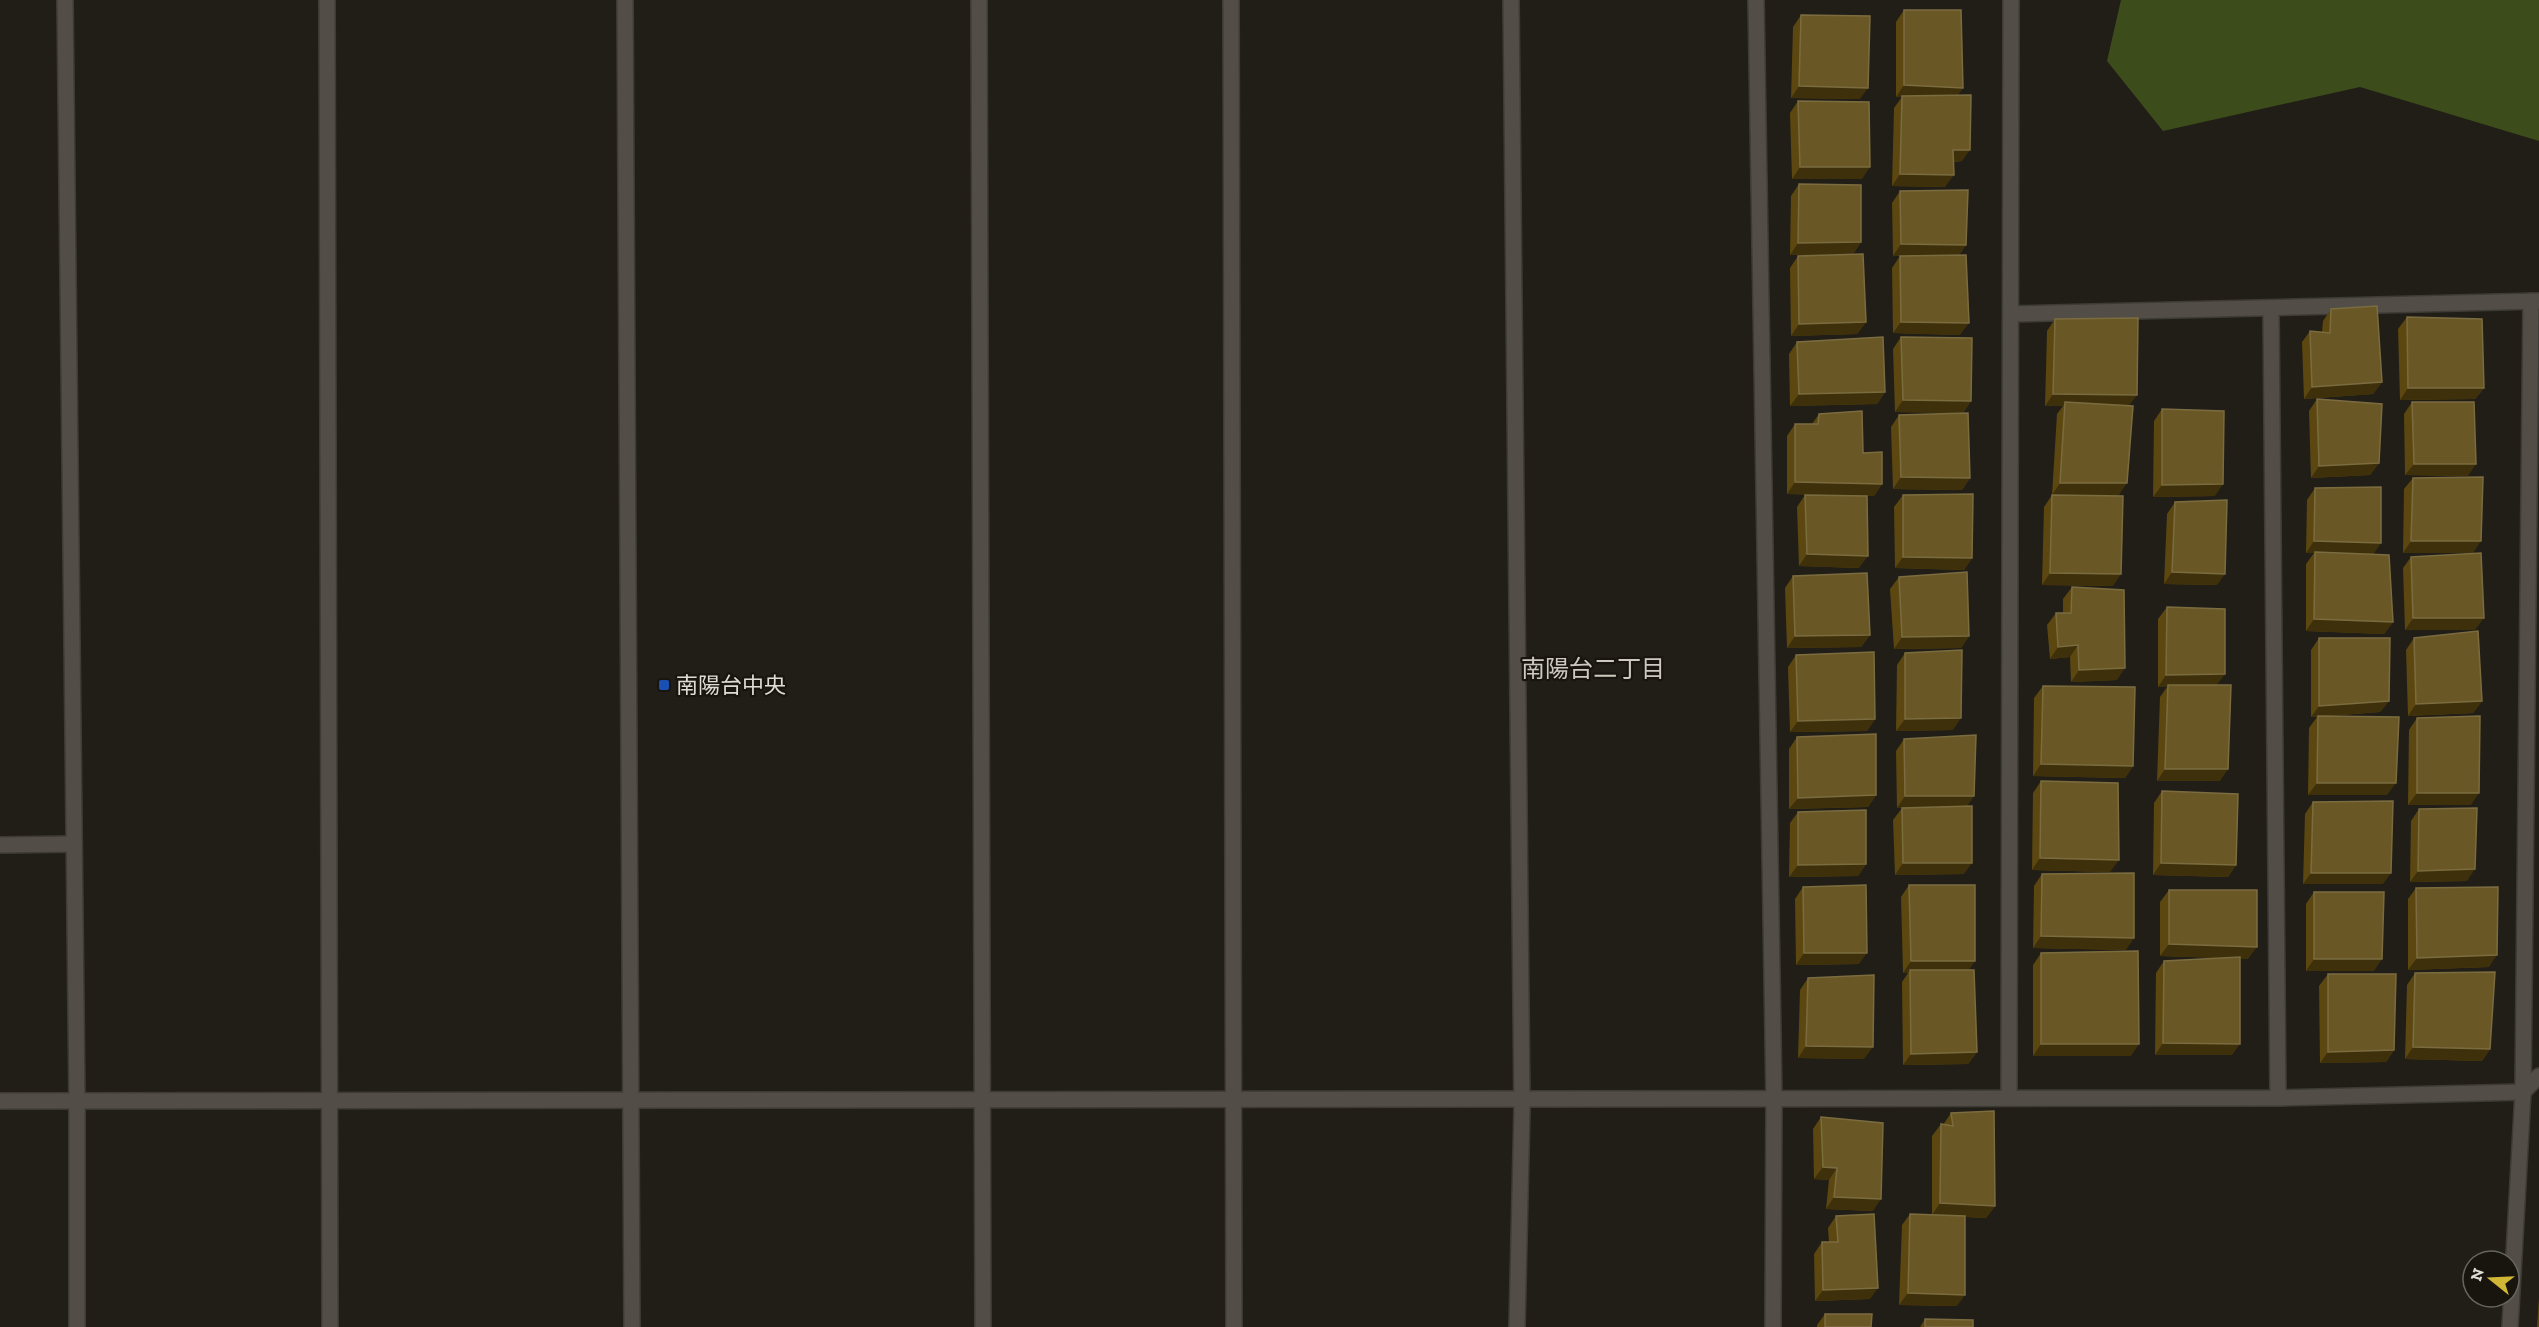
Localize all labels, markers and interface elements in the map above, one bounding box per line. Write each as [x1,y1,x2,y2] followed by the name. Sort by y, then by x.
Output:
[1521,654,1665,683] district label: 南陽台二丁目
[676,672,786,699] place label: 南陽台中央
[657,678,671,692] marker: 南陽台中央
[2461,1249,2521,1309] north arrow
[2466,1266,2488,1283] text: N

